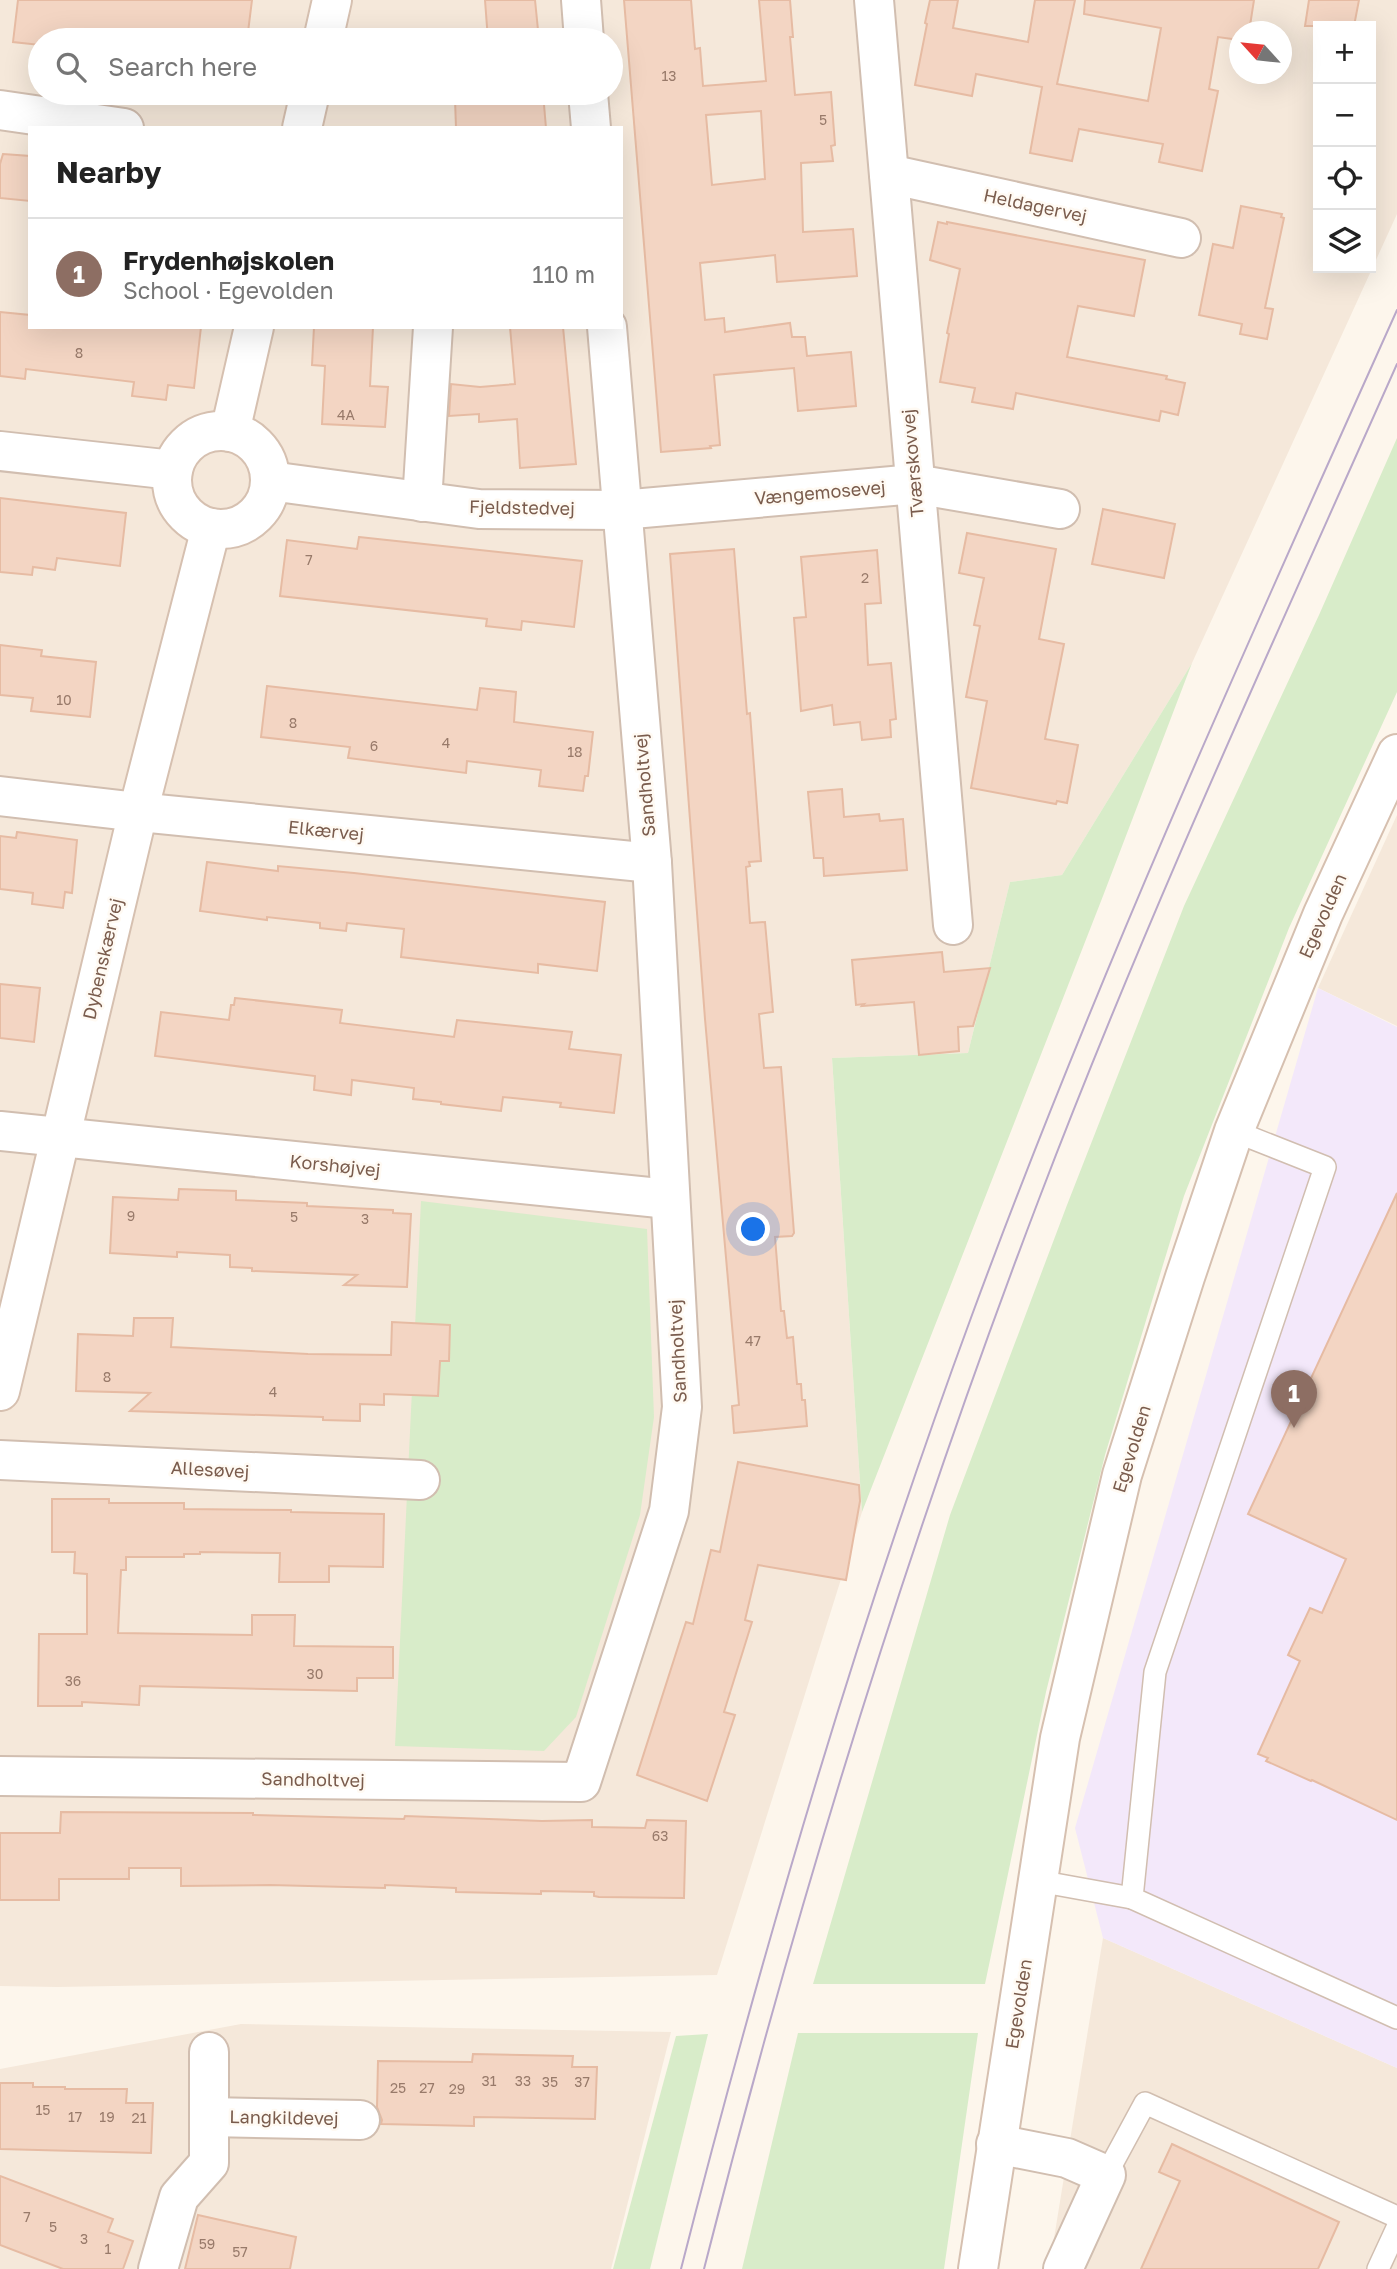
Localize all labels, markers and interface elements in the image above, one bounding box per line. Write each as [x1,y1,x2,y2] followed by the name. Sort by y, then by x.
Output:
[1229,21,1292,84] north arrow
[1313,21,1376,273] map controls
[1313,21,1376,84] button: +
[28,28,623,105] search box
[52,48,90,86] icon: search
[108,51,257,82] text: Search here
[662,67,676,84] house number: 13
[1313,84,1376,147] button: −
[819,111,827,128] house number: 5
[1313,147,1376,210] button: locate
[56,154,161,190] text: Nearby
[982,183,1089,227] street label: Heldagervej
[1313,210,1376,273] button: layers
[123,245,334,276] text: Frydenhøjskolen
[73,260,85,288] text: 1
[532,260,595,288] text: 110 m
[123,276,334,304] text: School · Egevolden
[75,344,83,361] house number: 8
[337,406,356,423] house number: 4A
[896,408,928,518] street label: Tværskovvej
[753,475,886,509] street label: Vængemosevej
[469,495,575,519] street label: Fjeldstedvej
[305,551,313,568] house number: 7
[861,569,869,586] house number: 2
[56,691,72,708] house number: 10
[289,714,297,731] house number: 8
[629,732,659,838] street label: Sandholtvej
[442,734,450,751] house number: 4
[370,737,378,754] house number: 6
[567,743,583,760] house number: 18
[287,815,365,845] street label: Elkærvej
[1294,870,1351,961] street label: Egevolden
[77,896,127,1022] street label: Dybenskærvej
[289,1149,382,1181] street label: Korshøjvej
[127,1207,135,1224] house number: 9
[290,1208,298,1225] house number: 5
[361,1210,369,1227] house number: 3
[736,1212,770,1246] your location
[663,1299,691,1403] street label: Sandholtvej
[745,1332,761,1349] house number: 47
[103,1368,111,1385] house number: 8
[1271,1370,1317,1428] pin: 1
[269,1383,277,1400] house number: 4
[1107,1402,1155,1495] street label: Egevolden
[170,1456,250,1482] street label: Allesøvej
[307,1665,323,1682] house number: 30
[65,1672,81,1689] house number: 36
[261,1767,365,1791] street label: Sandholtvej
[652,1827,668,1844] house number: 63
[1000,1957,1036,2050] street label: Egevolden
[482,2072,497,2089] house number: 31
[515,2072,531,2089] house number: 33
[542,2073,558,2090] house number: 35
[574,2073,590,2090] house number: 37
[390,2079,406,2096] house number: 25
[419,2079,435,2096] house number: 27
[449,2080,465,2097] house number: 29
[36,2101,50,2118] house number: 15
[229,2105,339,2129] street label: Langkildevej
[68,2108,82,2125] house number: 17
[99,2108,115,2125] house number: 19
[132,2109,147,2126] house number: 21
[23,2208,31,2225] house number: 7
[49,2218,57,2235] house number: 5
[80,2230,88,2247] house number: 3
[199,2235,215,2252] house number: 59
[105,2240,112,2257] house number: 1
[232,2243,248,2260] house number: 57

